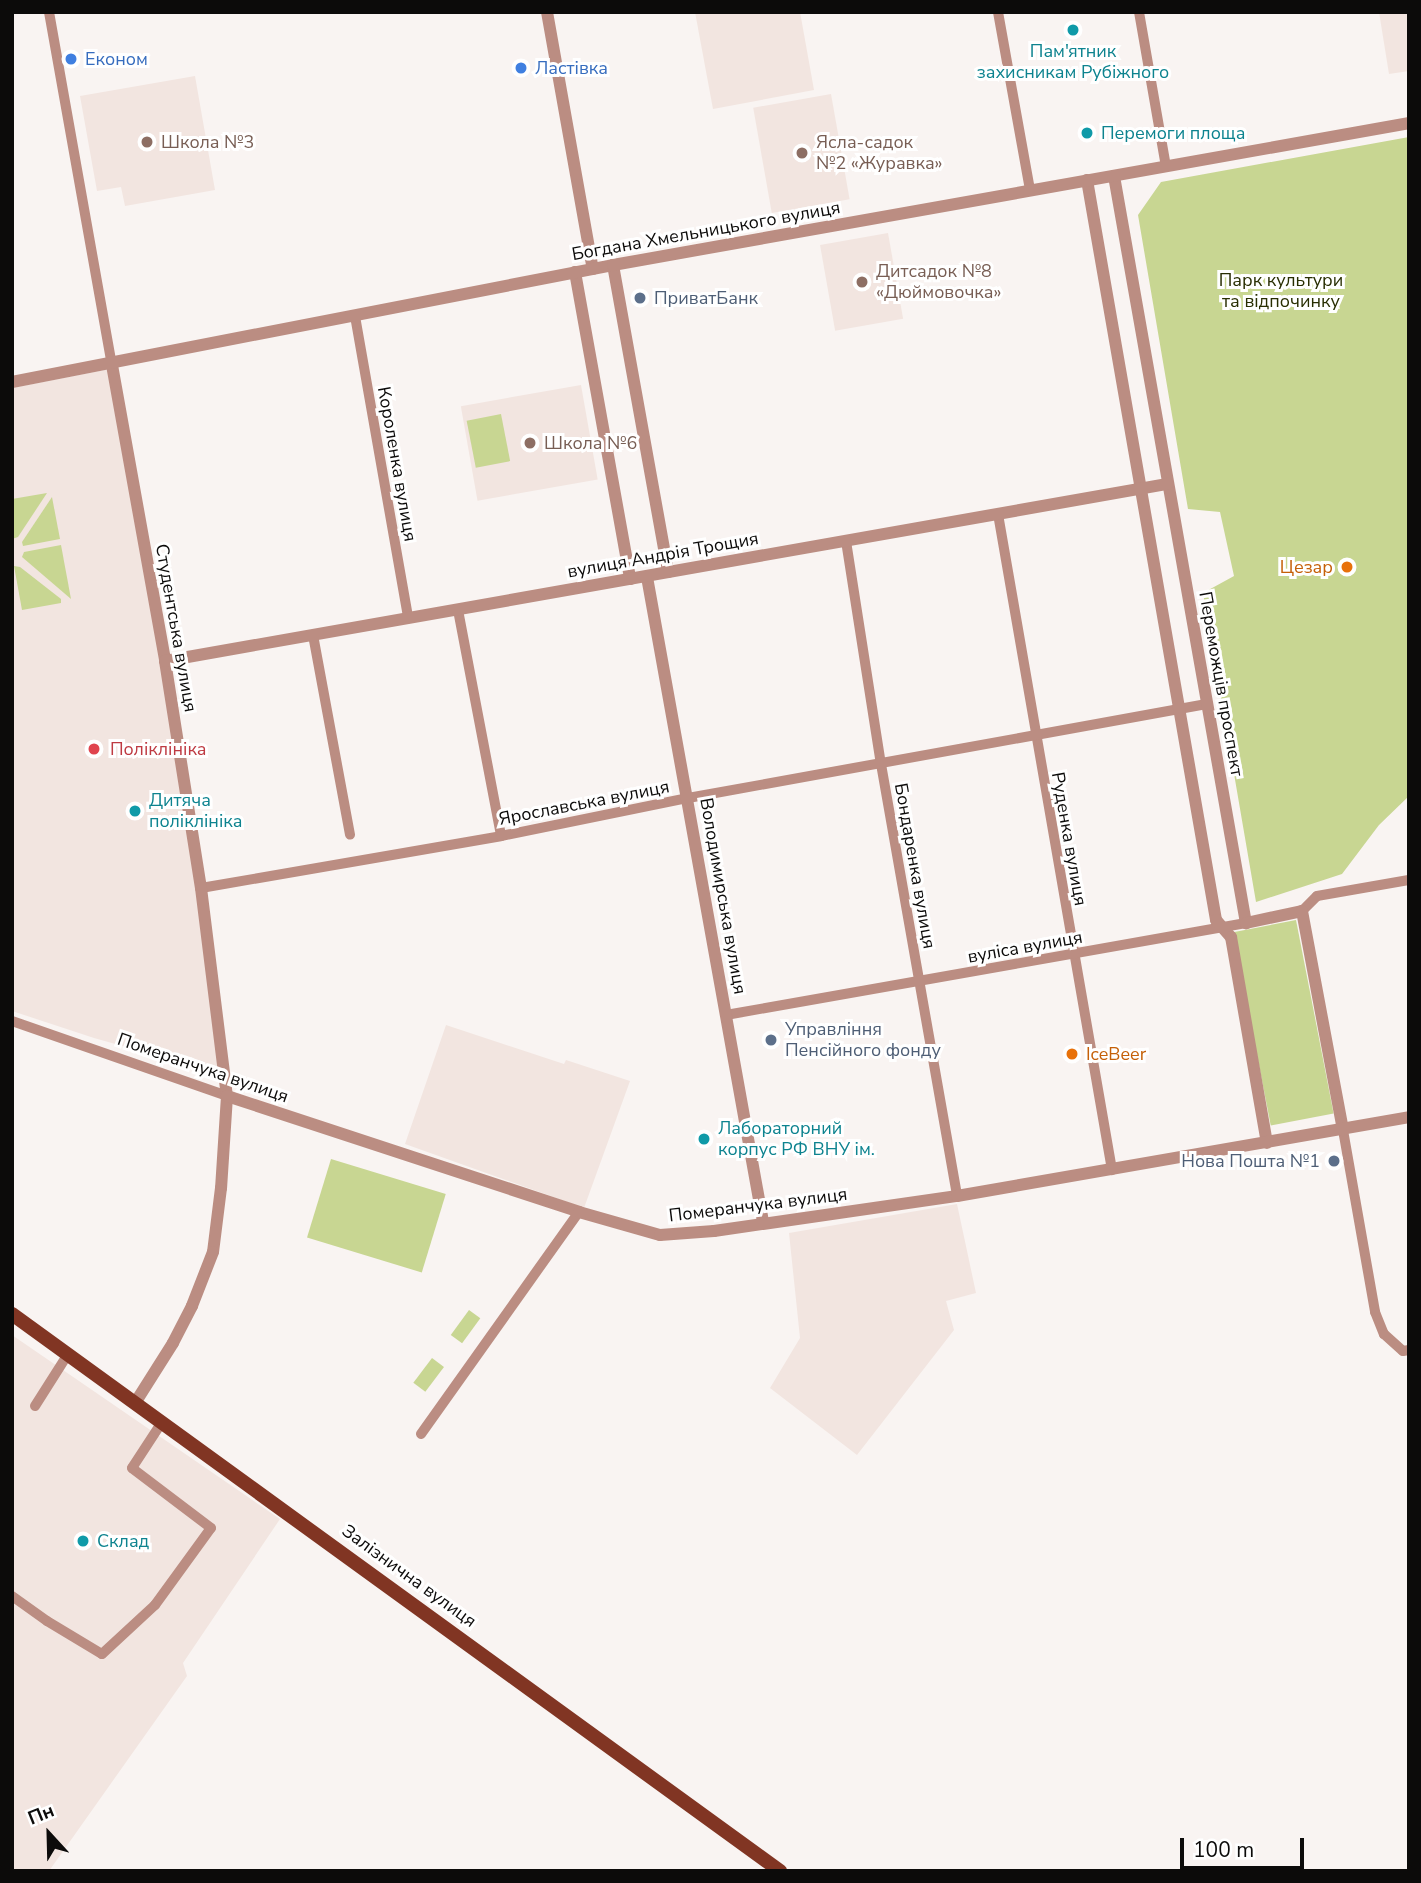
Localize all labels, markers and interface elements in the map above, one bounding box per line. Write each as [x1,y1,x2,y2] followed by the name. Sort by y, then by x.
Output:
[1065,22,1081,38] marker: Пам'ятник захисникам Рубіжного
[977,41,1169,84] place label: Пам'ятник захисникам Рубіжного
[85,48,148,70] place label: Економ
[63,51,79,67] marker: Економ
[535,57,608,79] place label: Ластівка
[513,60,529,76] marker: Ластівка
[1101,122,1245,144] place label: Перемоги площа
[1079,125,1095,141] marker: Перемоги площа
[161,131,254,153] place label: Школа №3
[816,132,943,174] place label: Ясла-садок №2 «Журавка»
[139,134,155,150] marker: Школа №3
[794,145,810,161] marker: Ясла-садок №2 «Журавка»
[570,197,842,265] street label: Богдана Хмельницького вулиця
[876,261,1001,304] place label: Дитсадок №8 «Дюймовочка»
[1219,270,1343,312] park label: Парк культури та відпочинку
[854,274,870,290] marker: Дитсадок №8 «Дюймовочка»
[654,287,758,309] place label: ПриватБанк
[632,290,648,306] marker: ПриватБанк
[373,385,421,543] street label: Короленка вулиця
[544,432,637,454] place label: Школа №6
[522,435,538,451] marker: Школа №6
[566,528,760,582] street label: вулиця Андрія Трощия
[151,542,201,714] street label: Студентська вулиця
[1280,556,1333,578] place label: Цезар
[1339,559,1355,575] marker: Цезар
[1194,590,1248,778] street label: Переможців проспект
[110,738,207,760] place label: Поліклініка
[84,739,104,759] marker: Поліклініка
[1047,770,1091,908] street label: Руденка вулиця
[497,776,671,830] street label: Ярославська вулиця
[890,781,940,951] street label: Бондаренка вулиця
[149,790,242,832] place label: Дитяча поліклініка
[695,796,751,996] street label: Володимирська вулиця
[127,803,143,819] marker: Дитяча поліклініка
[966,926,1084,968] street label: вуліса вулиця
[785,1019,941,1062] place label: Управління Пенсійного фонду
[115,1029,291,1107] street label: Померанчука вулиця
[763,1032,779,1048] marker: Управління Пенсійного фонду
[1086,1043,1146,1065] place label: IceBeer
[1064,1046,1080,1062] marker: IceBeer
[718,1118,875,1160] place label: Лабораторний корпус РФ ВНУ ім.
[696,1131,712,1147] marker: Лабораторний корпус РФ ВНУ ім.
[1181,1150,1320,1172] place label: Нова Пошта №1
[1326,1153,1342,1169] marker: Нова Пошта №1
[668,1183,848,1227] street label: Померанчука вулиця
[338,1520,480,1632] street label: Залізнична вулиця
[97,1530,149,1552] place label: Склад
[75,1533,91,1549] marker: Склад
[24,1798,58,1831] text: Пн
[14,1799,84,1869] north arrow
[1183,1824,1307,1868] scale bar
[1193,1836,1254,1864] text: 100 m

